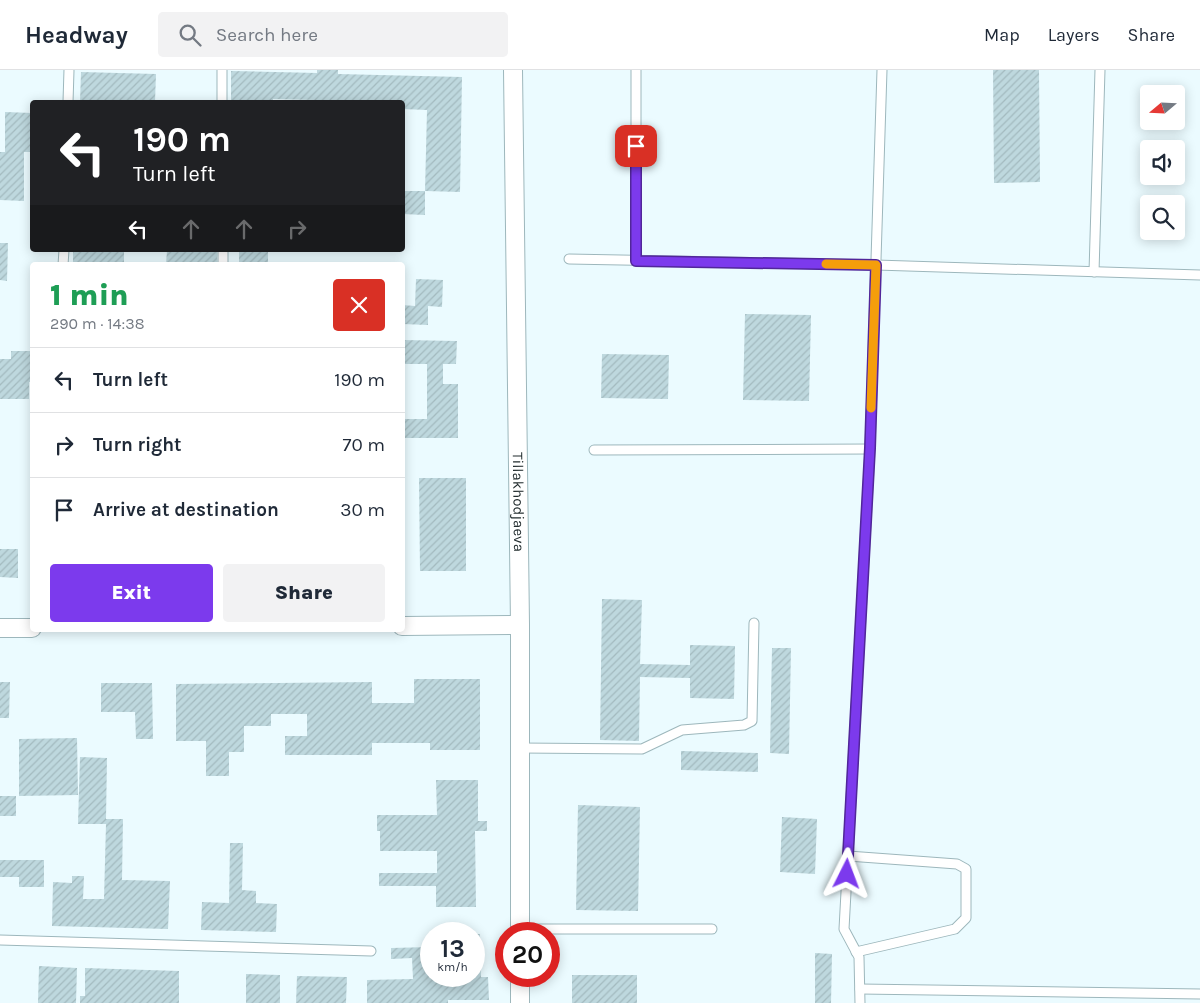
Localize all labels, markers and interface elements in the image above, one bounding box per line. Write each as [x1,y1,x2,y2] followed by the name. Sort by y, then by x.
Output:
[158,12,508,57] search box
[25,21,128,49] text: Headway
[176,21,204,49] icon: search
[216,24,318,46] text: Search here
[984,24,1020,46] text: Map
[1048,24,1100,46] text: Layers
[1128,24,1175,46] text: Share
[1140,85,1185,130] north arrow
[1140,85,1185,240] map controls
[133,119,231,160] text: 190 m
[50,120,115,185] icon: left
[615,125,657,167] pin
[622,132,650,160] icon: arrive
[1140,140,1185,185] button: sound
[133,161,216,187] text: Turn left
[1140,195,1185,240] button: search
[124,215,152,243] icon: left
[177,215,205,243] icon: ahead
[230,215,258,243] icon: ahead
[283,215,311,243] icon: right
[50,277,129,313] text: 1 min
[333,279,385,331] button: close
[50,314,144,333] text: 290 m · 14:38
[50,366,78,394] icon: left
[93,369,168,391] text: Turn left
[334,369,385,391] text: 190 m
[50,431,78,459] icon: right
[93,434,182,456] text: Turn right
[343,434,385,456] text: 70 m
[509,452,528,552] street label: Tillakhodjaeva
[50,496,78,524] icon: arrive
[93,499,279,521] text: Arrive at destination
[340,499,385,521] text: 30 m
[50,564,213,622] button: Exit
[223,564,385,622] button: Share
[820,847,872,899] position arrow
[495,922,560,987] speed limit sign: 20
[440,934,465,963] text: 13
[437,960,468,974] text: km/h

